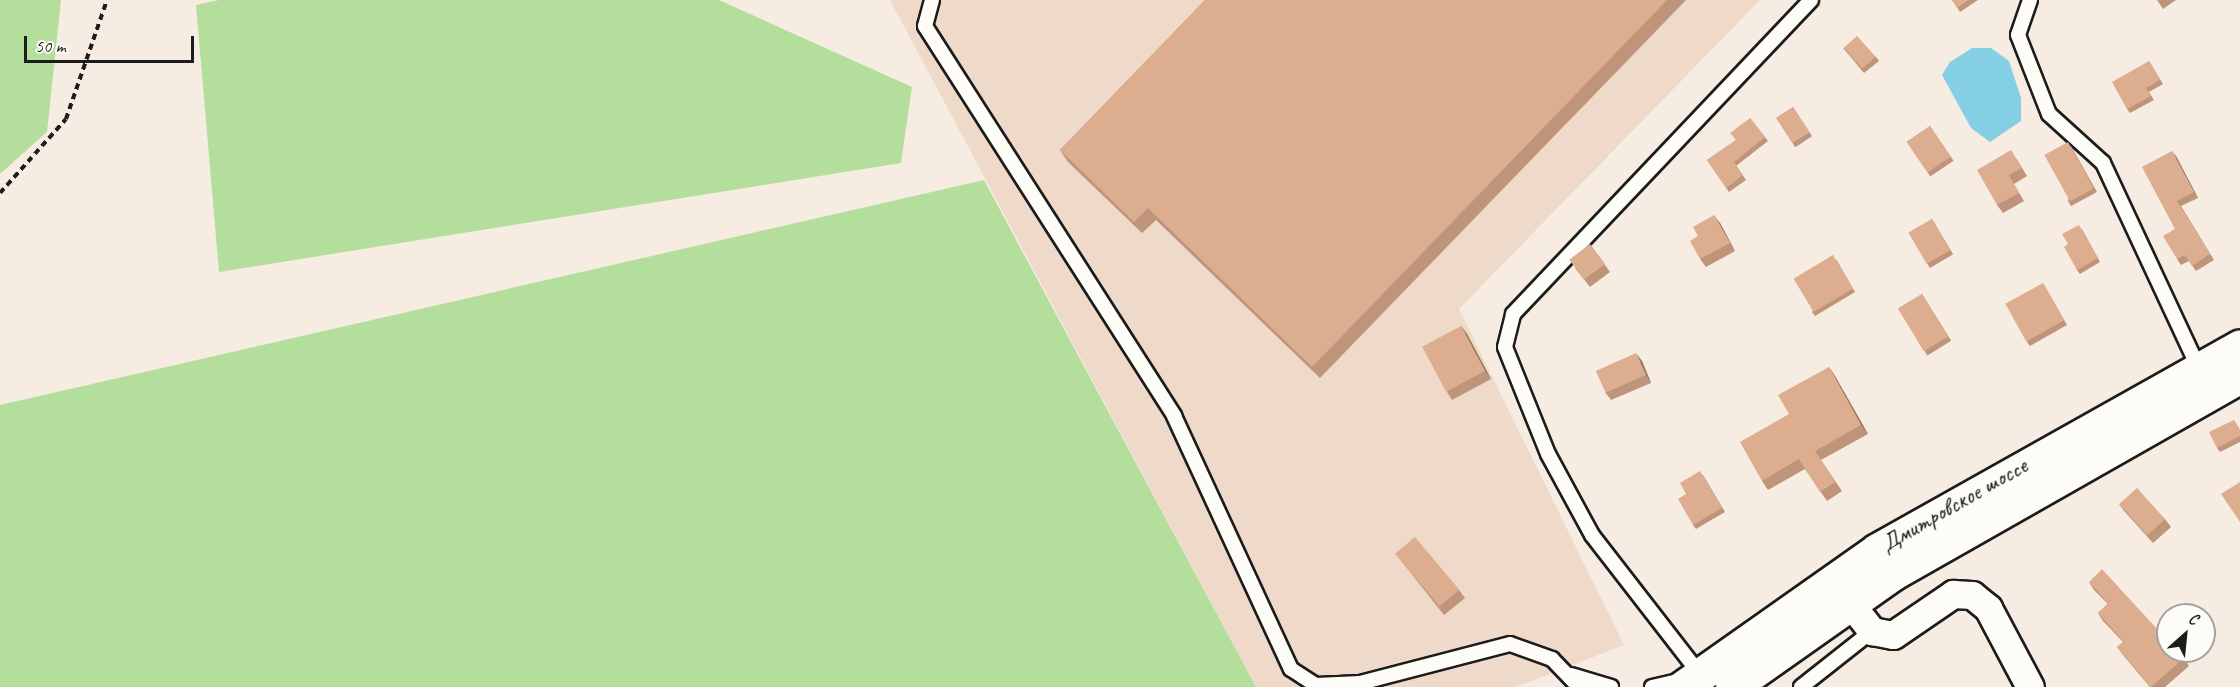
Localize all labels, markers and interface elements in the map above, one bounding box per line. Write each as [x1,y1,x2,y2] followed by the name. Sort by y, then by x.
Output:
[27,24,196,62] scale bar
[35,35,66,57] text: 50 m
[1876,451,2032,559] street label: Дмитровское шоссе
[2156,603,2216,663] north arrow
[2185,608,2201,629] text: С

